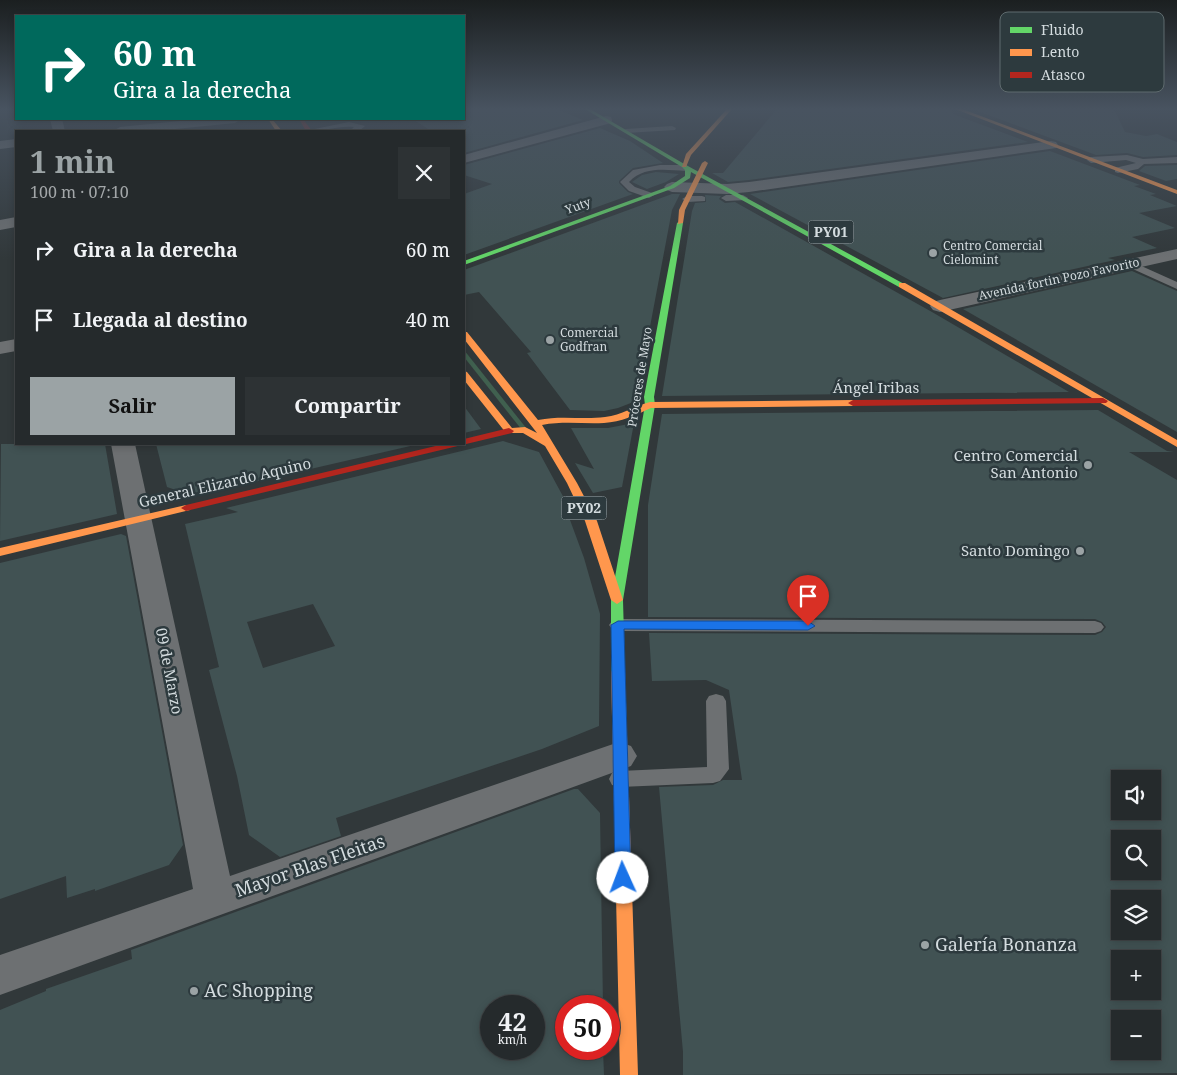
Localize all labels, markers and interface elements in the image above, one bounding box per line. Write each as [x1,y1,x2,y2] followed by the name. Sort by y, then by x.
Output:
[1000,12,1164,92] legend
[1041,20,1084,39] text: Fluido
[113,29,196,76] text: 60 m
[30,35,95,100] icon: right
[1041,42,1079,61] text: Lento
[1041,65,1085,84] text: Atasco
[113,74,291,104] text: Gira a la derecha
[30,141,115,182] text: 1 min
[398,147,450,199] button: close
[30,181,129,203] text: 100 m · 07:10
[562,193,593,218] street label: Yuty
[808,220,854,243] road number: PY01
[30,236,58,264] icon: right
[73,237,238,263] text: Gira a la derecha
[406,237,450,263] text: 60 m
[943,237,1043,268] place label: Centro Comercial Cielomint
[927,247,939,259] marker: Centro Comercial Cielomint
[977,253,1141,304] street label: Avenida fortin Pozo Favorito
[30,306,58,334] icon: arrive
[73,307,248,333] text: Llegada al destino
[406,307,450,333] text: 40 m
[560,324,618,355] place label: Comercial Godfran
[623,326,656,428] street label: Próceres de Mayo
[544,334,556,346] marker: Comercial Godfran
[30,377,235,435] button: Salir
[245,377,450,435] button: Compartir
[833,377,920,397] street label: Ángel Iribas
[954,445,1078,482] place label: Centro Comercial San Antonio
[137,452,313,512] street label: General Elizardo Aquino
[1082,459,1094,471] marker: Centro Comercial San Antonio
[562,496,606,520] road number: PY02
[961,540,1070,560] place label: Santo Domingo
[1074,545,1086,557] marker: Santo Domingo
[787,575,829,626] pin
[794,582,822,610] icon: arrive
[152,626,188,716] street label: 09 de Marzo
[1111,770,1161,1060] map controls
[1111,770,1161,820] button: sound
[232,828,388,902] street label: Mayor Blas Fleitas
[1111,830,1161,880] button: search
[596,851,648,903] position arrow
[1111,890,1161,940] button: layers
[935,932,1077,956] place label: Galería Bonanza
[919,939,931,951] marker: Galería Bonanza
[1111,950,1161,1000] button: +
[204,978,313,1002] place label: AC Shopping
[188,985,200,997] marker: AC Shopping
[555,995,620,1060] speed limit sign: 50
[498,1004,527,1038] text: 42
[1111,1010,1161,1060] button: −
[498,1031,527,1048] text: km/h

